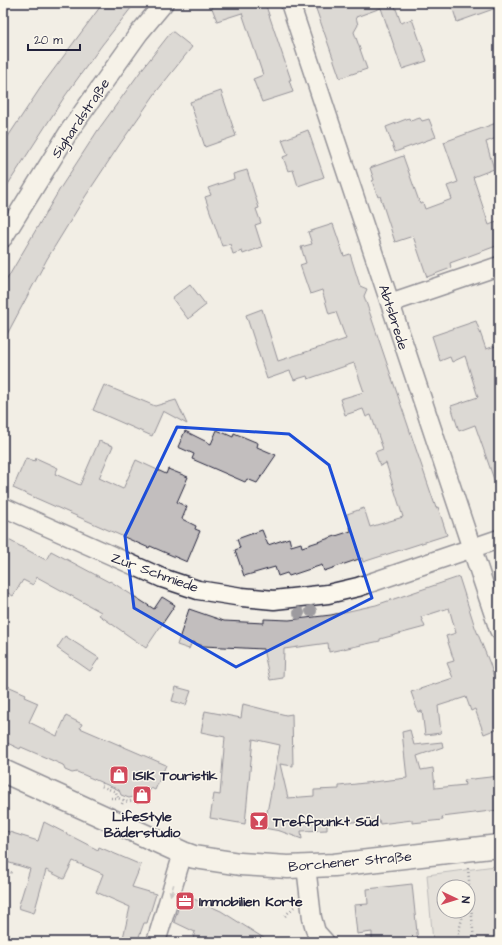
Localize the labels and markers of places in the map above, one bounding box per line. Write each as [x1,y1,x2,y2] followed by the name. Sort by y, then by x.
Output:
[108,764,130,786] shop icon: ISIK Touristik
[133,766,218,786] place label: ISIK Touristik
[131,784,153,806] shop icon: LifeStyle Bäderstudio
[104,807,180,843] place label: LifeStyle Bäderstudio
[248,810,270,832] bar icon: Treffpunkt Süd
[272,812,380,832] place label: Treffpunkt Süd
[174,890,196,912] office icon: Immobilien Korte
[199,892,303,912] place label: Immobilien Korte

